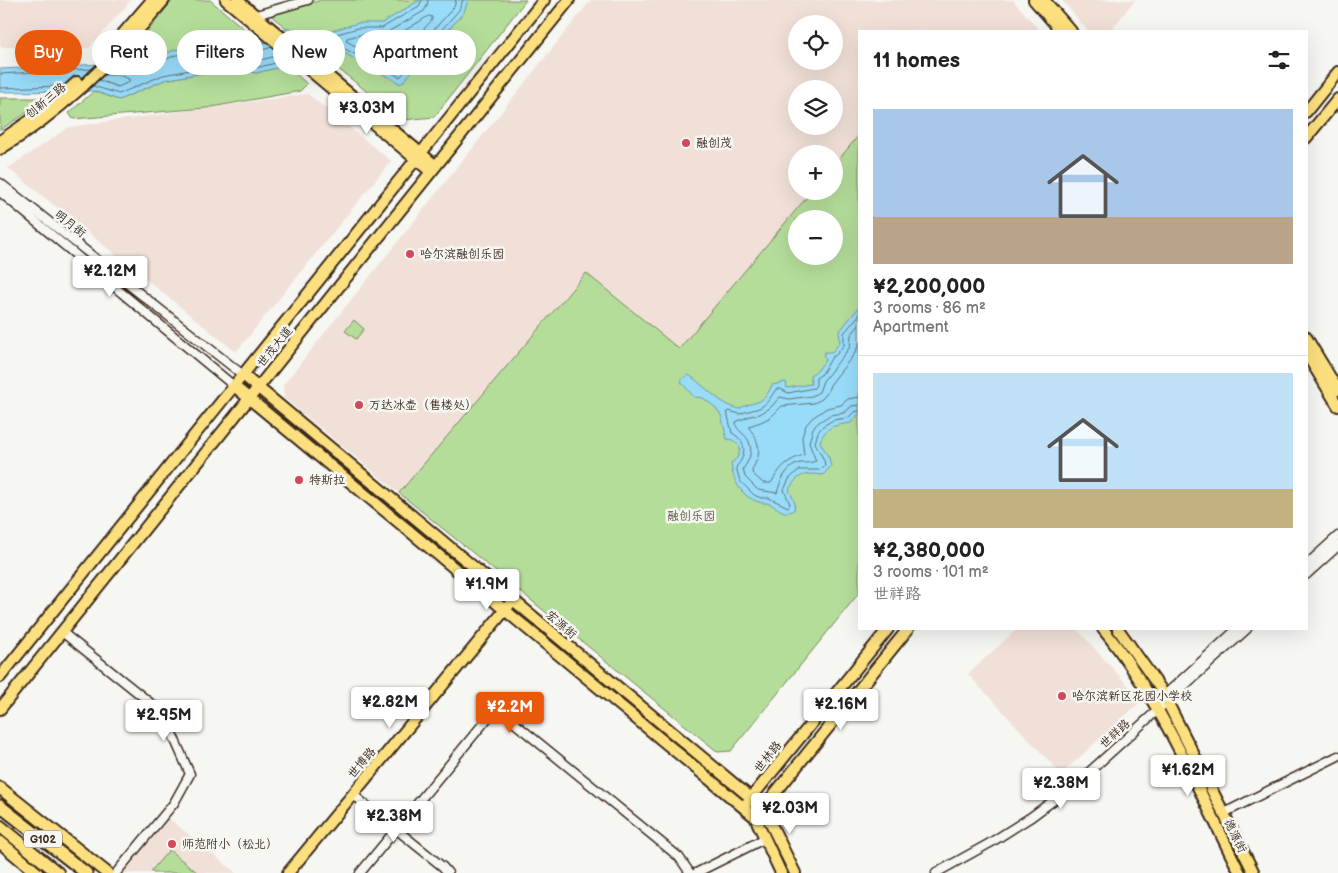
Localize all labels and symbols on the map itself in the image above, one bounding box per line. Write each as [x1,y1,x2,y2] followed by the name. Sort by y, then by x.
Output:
[23,80,69,122] street label: 创新三路
[326,92,408,135] pin: ¥3.03M
[696,136,732,151] place label: 融创茂
[680,137,692,149] marker: 融创茂
[51,207,89,241] street label: 明月街
[420,247,504,262] place label: 哈尔滨融创乐园
[404,248,416,260] marker: 哈尔滨融创乐园
[69,256,151,298] pin: ¥2.12M
[254,324,296,370] street label: 世茂大道
[369,398,477,413] place label: 万达冰壶（售楼处）
[353,399,365,411] marker: 万达冰壶（售楼处）
[309,473,345,488] place label: 特斯拉
[293,474,305,486] marker: 特斯拉
[667,509,715,524] park label: 融创乐园
[452,568,522,611] pin: ¥1.9M
[542,608,580,642] street label: 宏源街
[349,686,431,729] pin: ¥2.82M
[800,688,882,731] pin: ¥2.16M
[1072,689,1192,704] place label: 哈尔滨新区花园小学校
[1056,690,1068,702] marker: 哈尔滨新区花园小学校
[475,692,545,734] pin: ¥2.2M
[123,700,205,742] pin: ¥2.95M
[1097,716,1133,752] street label: 世祥路
[751,738,785,776] street label: 世林路
[345,744,379,782] street label: 世博路
[1147,754,1229,797] pin: ¥1.62M
[1020,768,1102,810] pin: ¥2.38M
[749,792,831,835] pin: ¥2.03M
[353,800,435,843] pin: ¥2.38M
[1220,817,1250,855] street label: 德源街
[24,831,62,848] road number: G102
[182,837,278,852] place label: 师范附小（松北）
[166,838,178,850] marker: 师范附小（松北）

